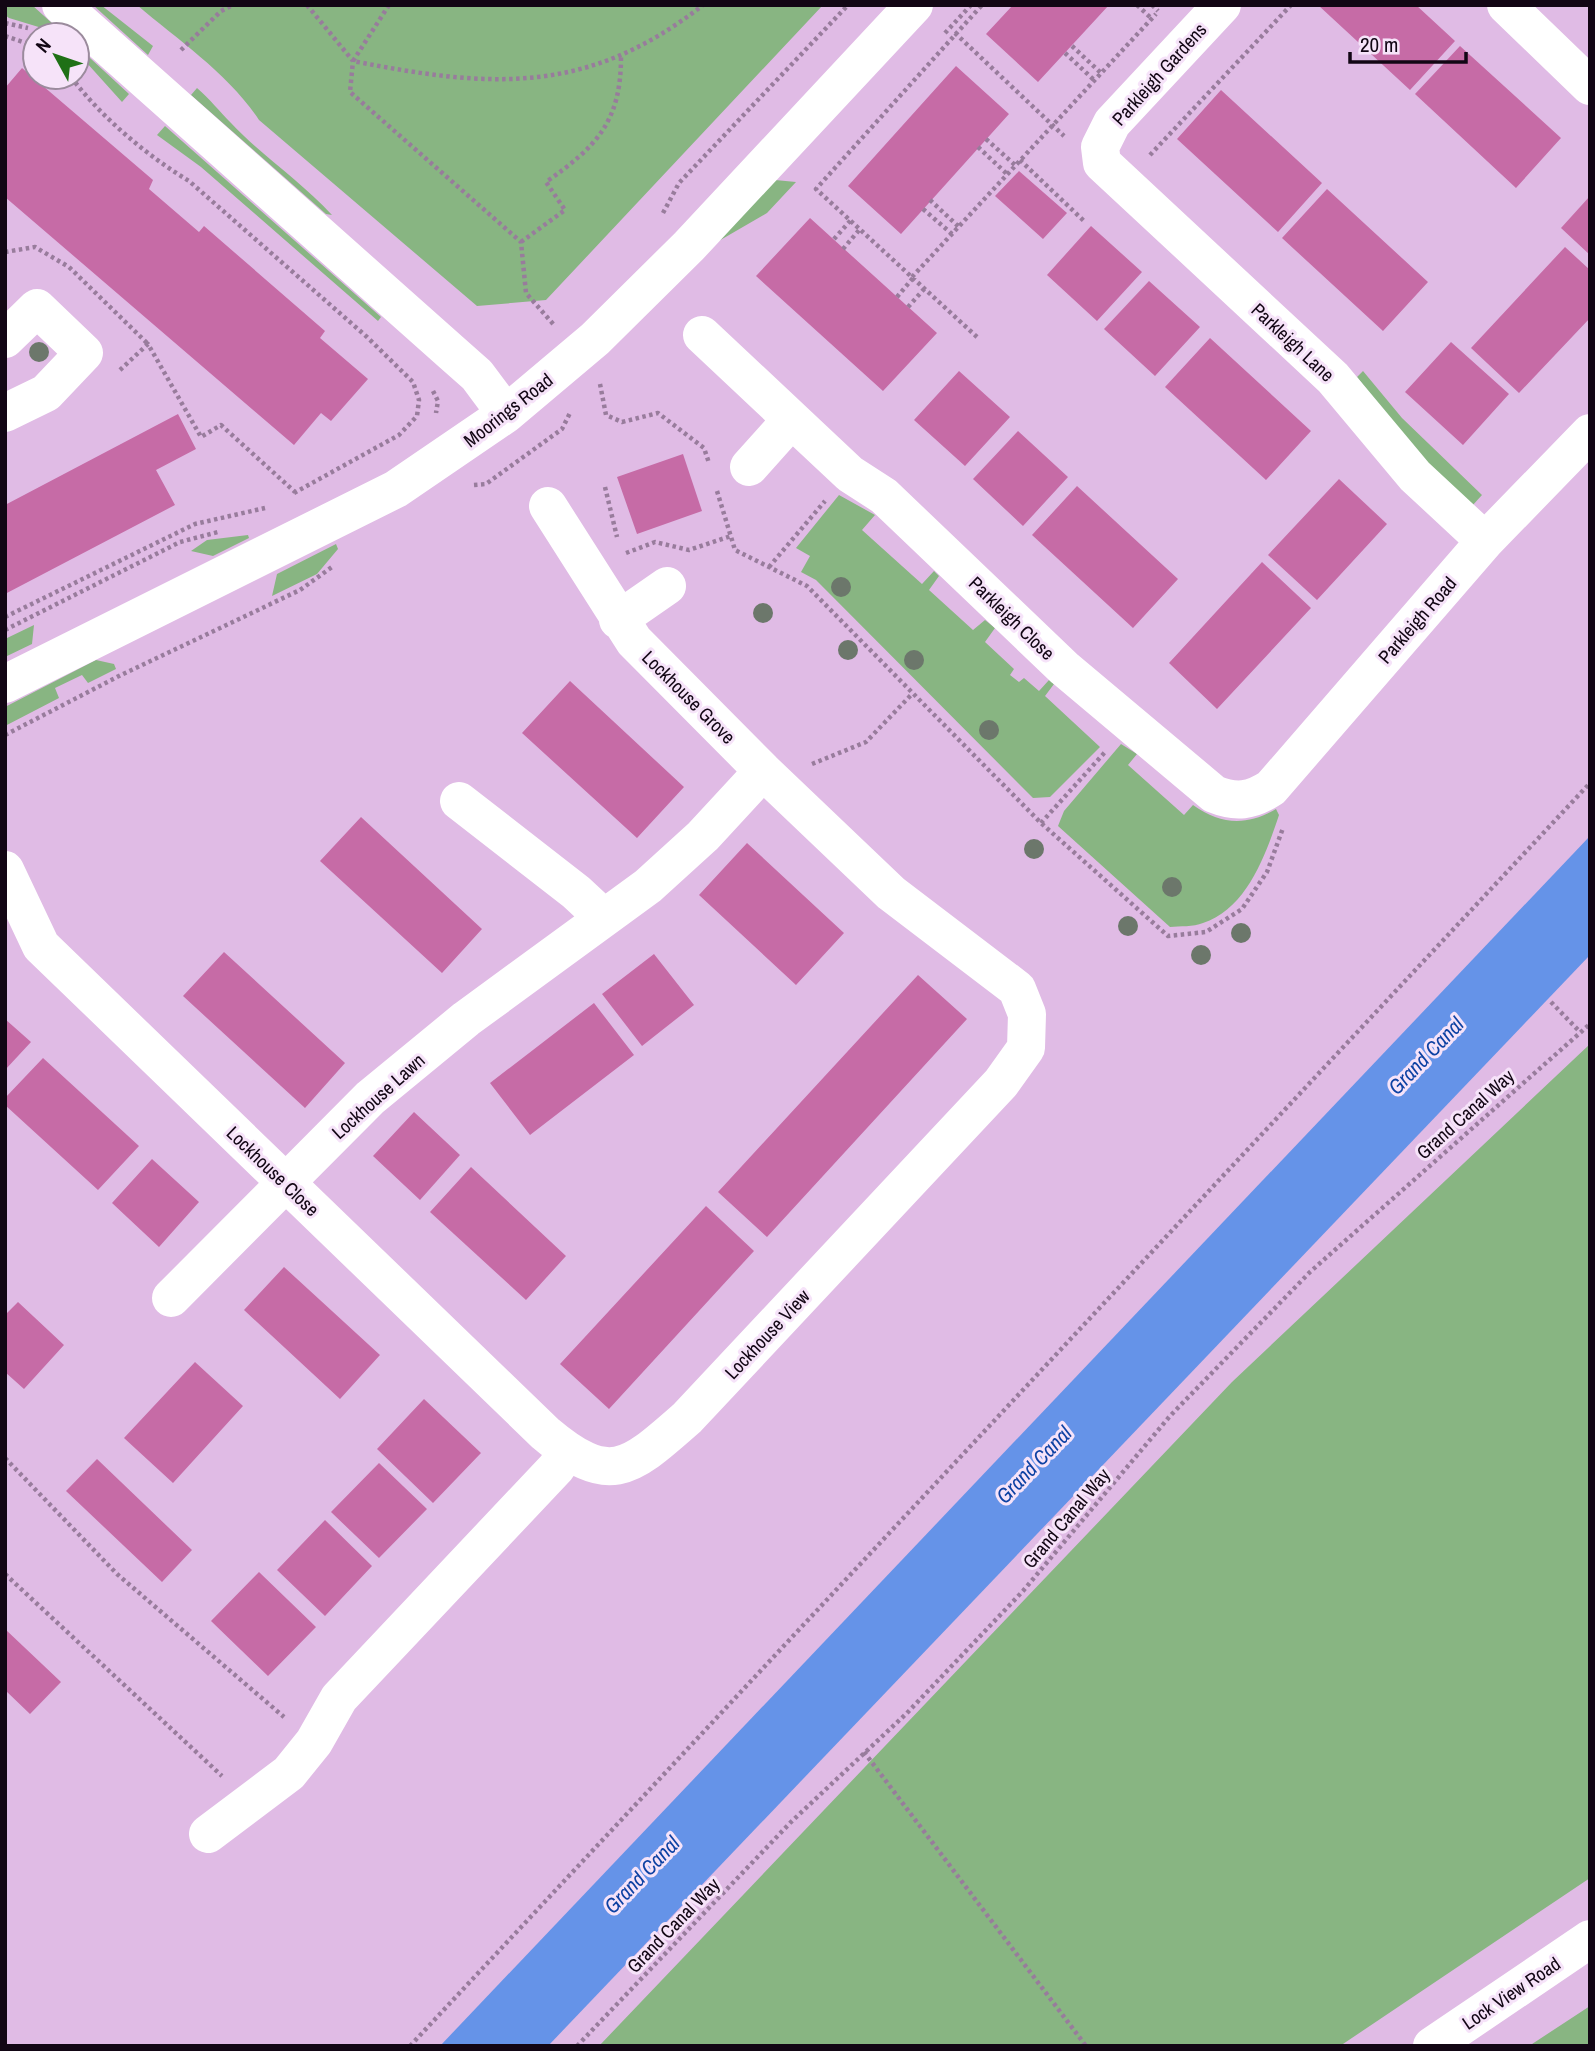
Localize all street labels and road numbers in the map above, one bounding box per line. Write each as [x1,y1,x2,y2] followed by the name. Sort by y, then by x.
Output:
[1106,17,1212,131] street label: Parkleigh Gardens
[1246,297,1340,387] street label: Parkleigh Lane
[458,367,558,453] street label: Moorings Road
[963,570,1061,666] street label: Parkleigh Close
[1372,571,1462,669] street label: Parkleigh Road
[637,645,741,749] street label: Lockhouse Grove
[326,1047,430,1145] street label: Lockhouse Lawn
[1410,1063,1520,1165] street label: Grand Canal Way
[221,1120,325,1222] street label: Lockhouse Close
[719,1283,816,1385] street label: Lockhouse View
[1016,1462,1116,1574] street label: Grand Canal Way
[621,1871,725,1978] street label: Grand Canal Way
[1457,1951,1565,2035] street label: Lock View Road

